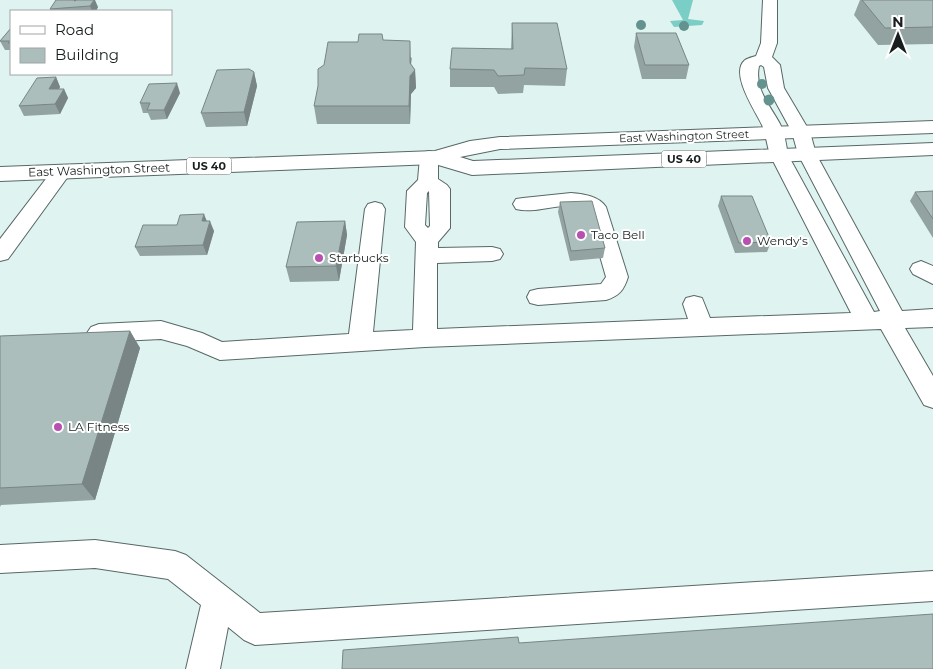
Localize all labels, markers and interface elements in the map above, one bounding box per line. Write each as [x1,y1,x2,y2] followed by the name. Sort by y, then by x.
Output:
[10,10,172,75] legend
[873,10,923,60] north arrow
[892,13,904,31] text: N
[55,20,94,39] text: Road
[55,45,119,64] text: Building
[619,127,750,145] street label: East Washington Street
[662,150,706,168] road number: US 40
[186,158,232,175] road number: US 40
[28,160,170,179] street label: East Washington Street
[591,227,645,242] place label: Taco Bell
[575,229,587,241] marker: Taco Bell
[757,233,808,248] place label: Wendy's
[741,235,753,247] marker: Wendy's
[329,250,389,265] place label: Starbucks
[313,252,325,264] marker: Starbucks
[68,419,130,434] place label: LA Fitness
[52,421,64,433] marker: LA Fitness

